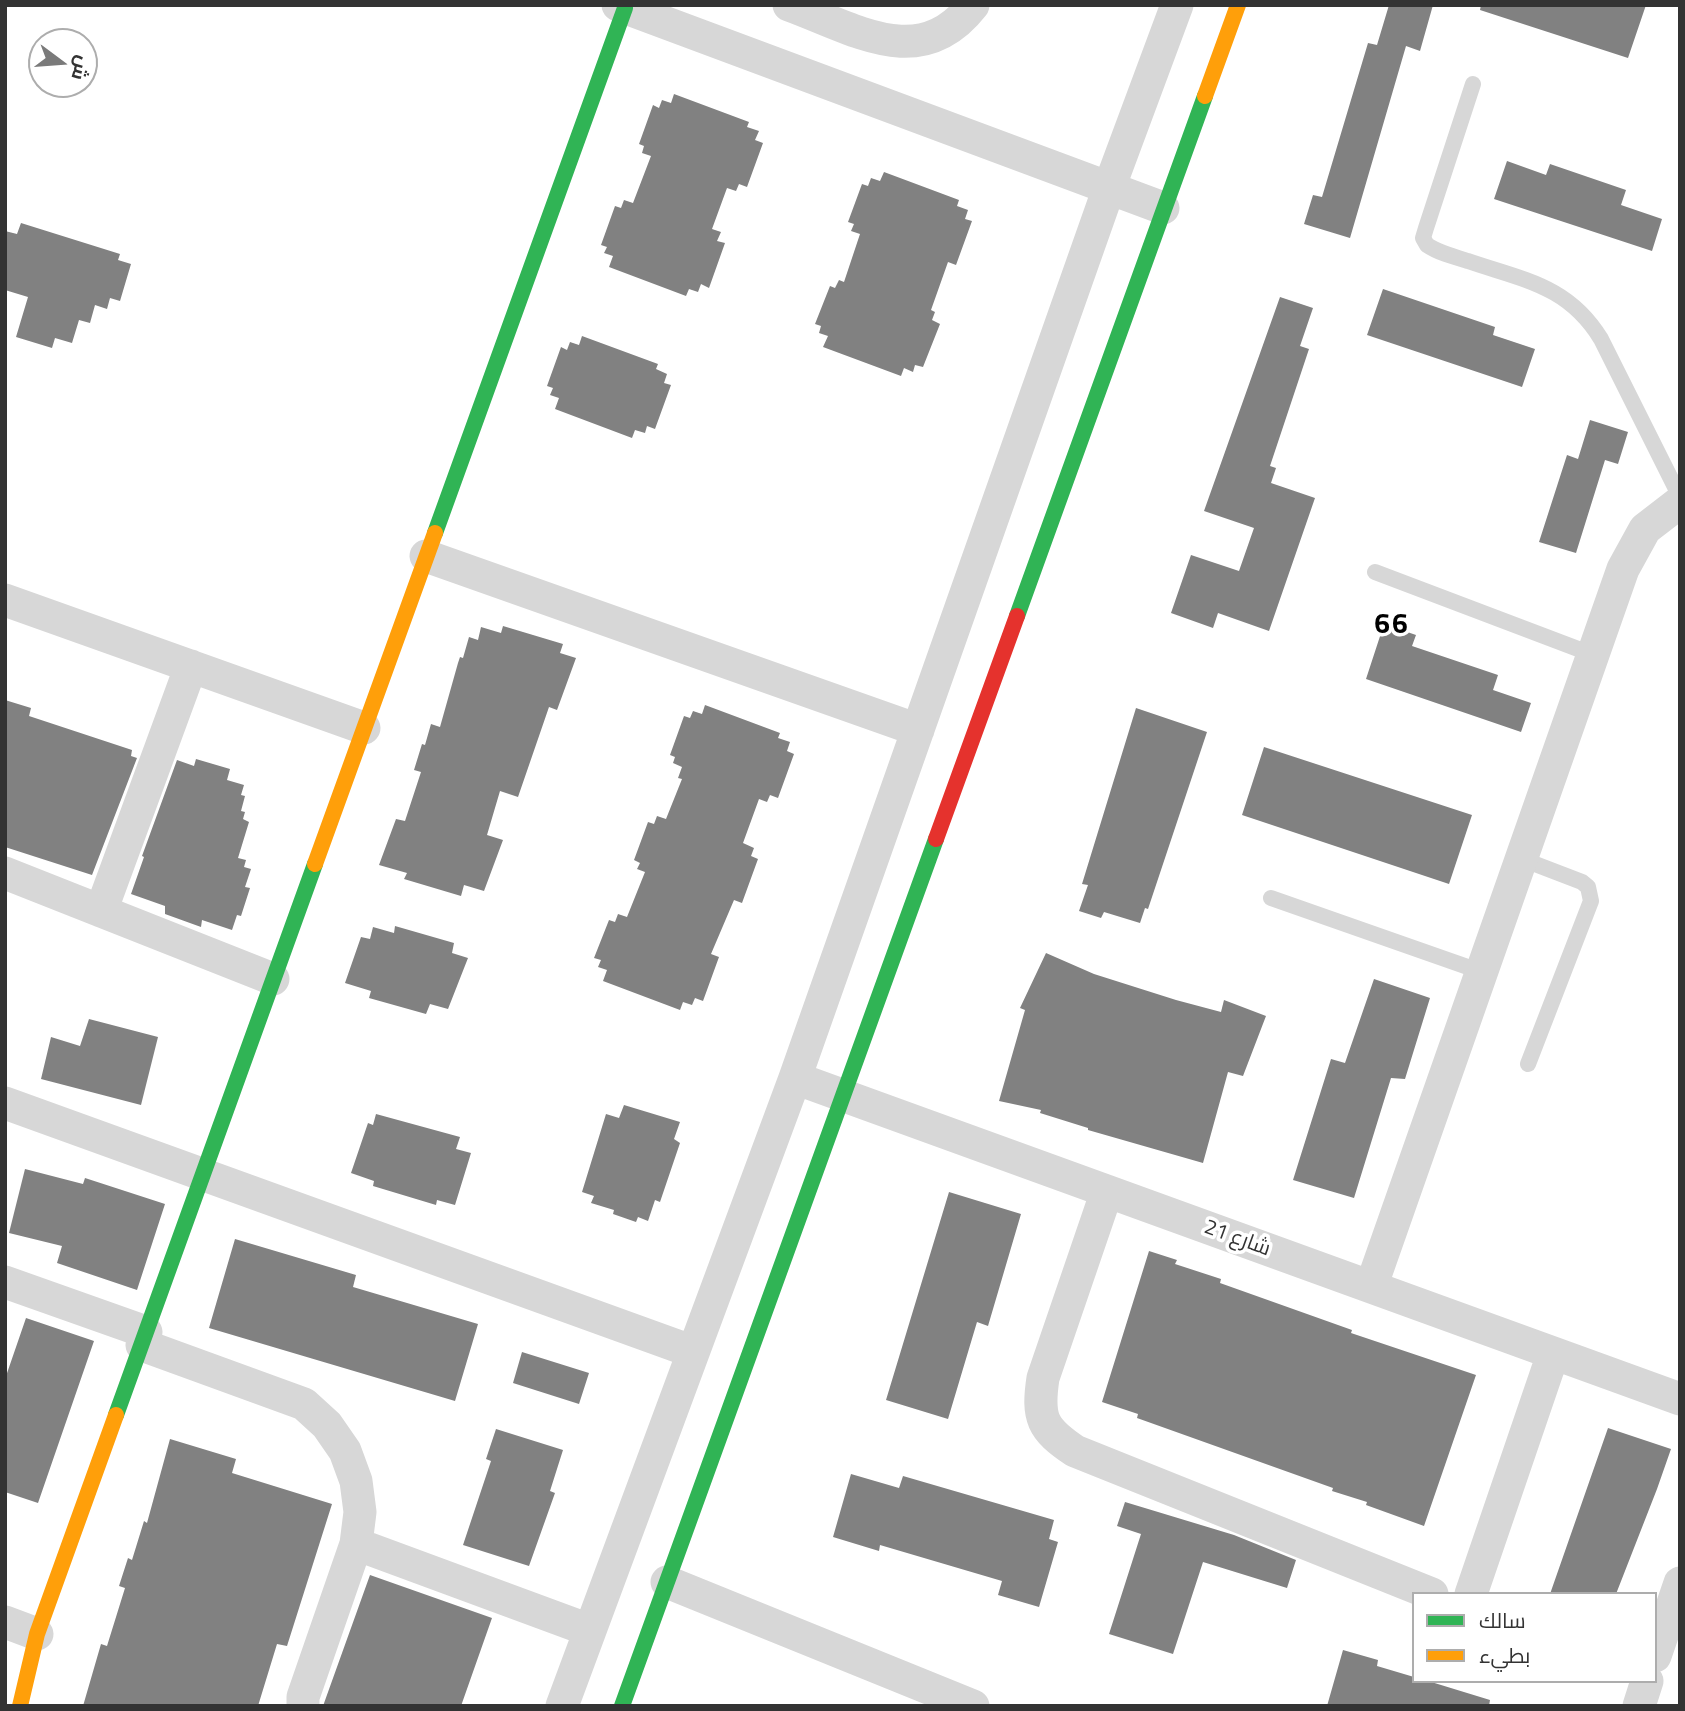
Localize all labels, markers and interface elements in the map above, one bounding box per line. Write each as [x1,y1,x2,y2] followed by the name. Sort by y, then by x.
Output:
[28,28,98,98] north arrow
[64,53,99,84] text: ش
[1375,609,1409,643] district label: 66
[1200,1215,1274,1263] street label: شارع 21
[1412,1592,1657,1683] legend
[1479,1604,1526,1636] text: سالك
[1479,1639,1530,1671] text: بطيء

